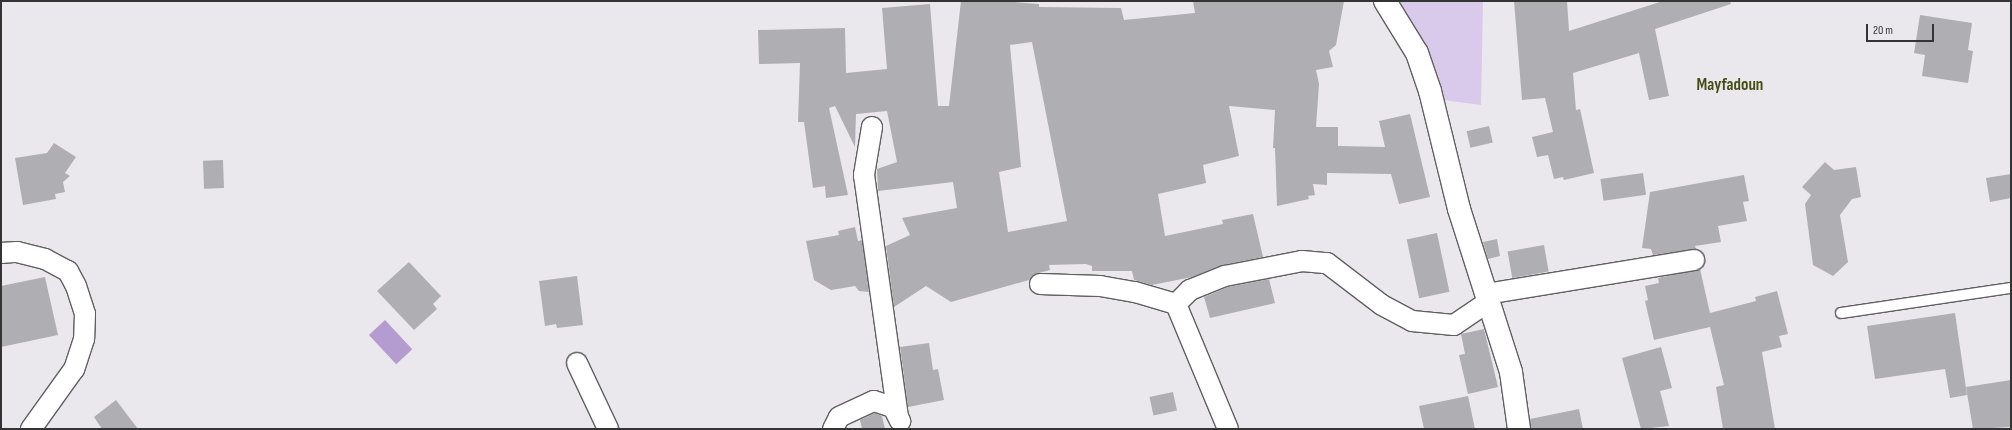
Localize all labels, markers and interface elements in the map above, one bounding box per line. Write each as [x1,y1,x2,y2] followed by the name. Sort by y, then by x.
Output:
[1868,16,1936,42] scale bar
[1873,23,1893,38] text: 20 m
[1697,76,1763,96] district label: Mayfadoun

